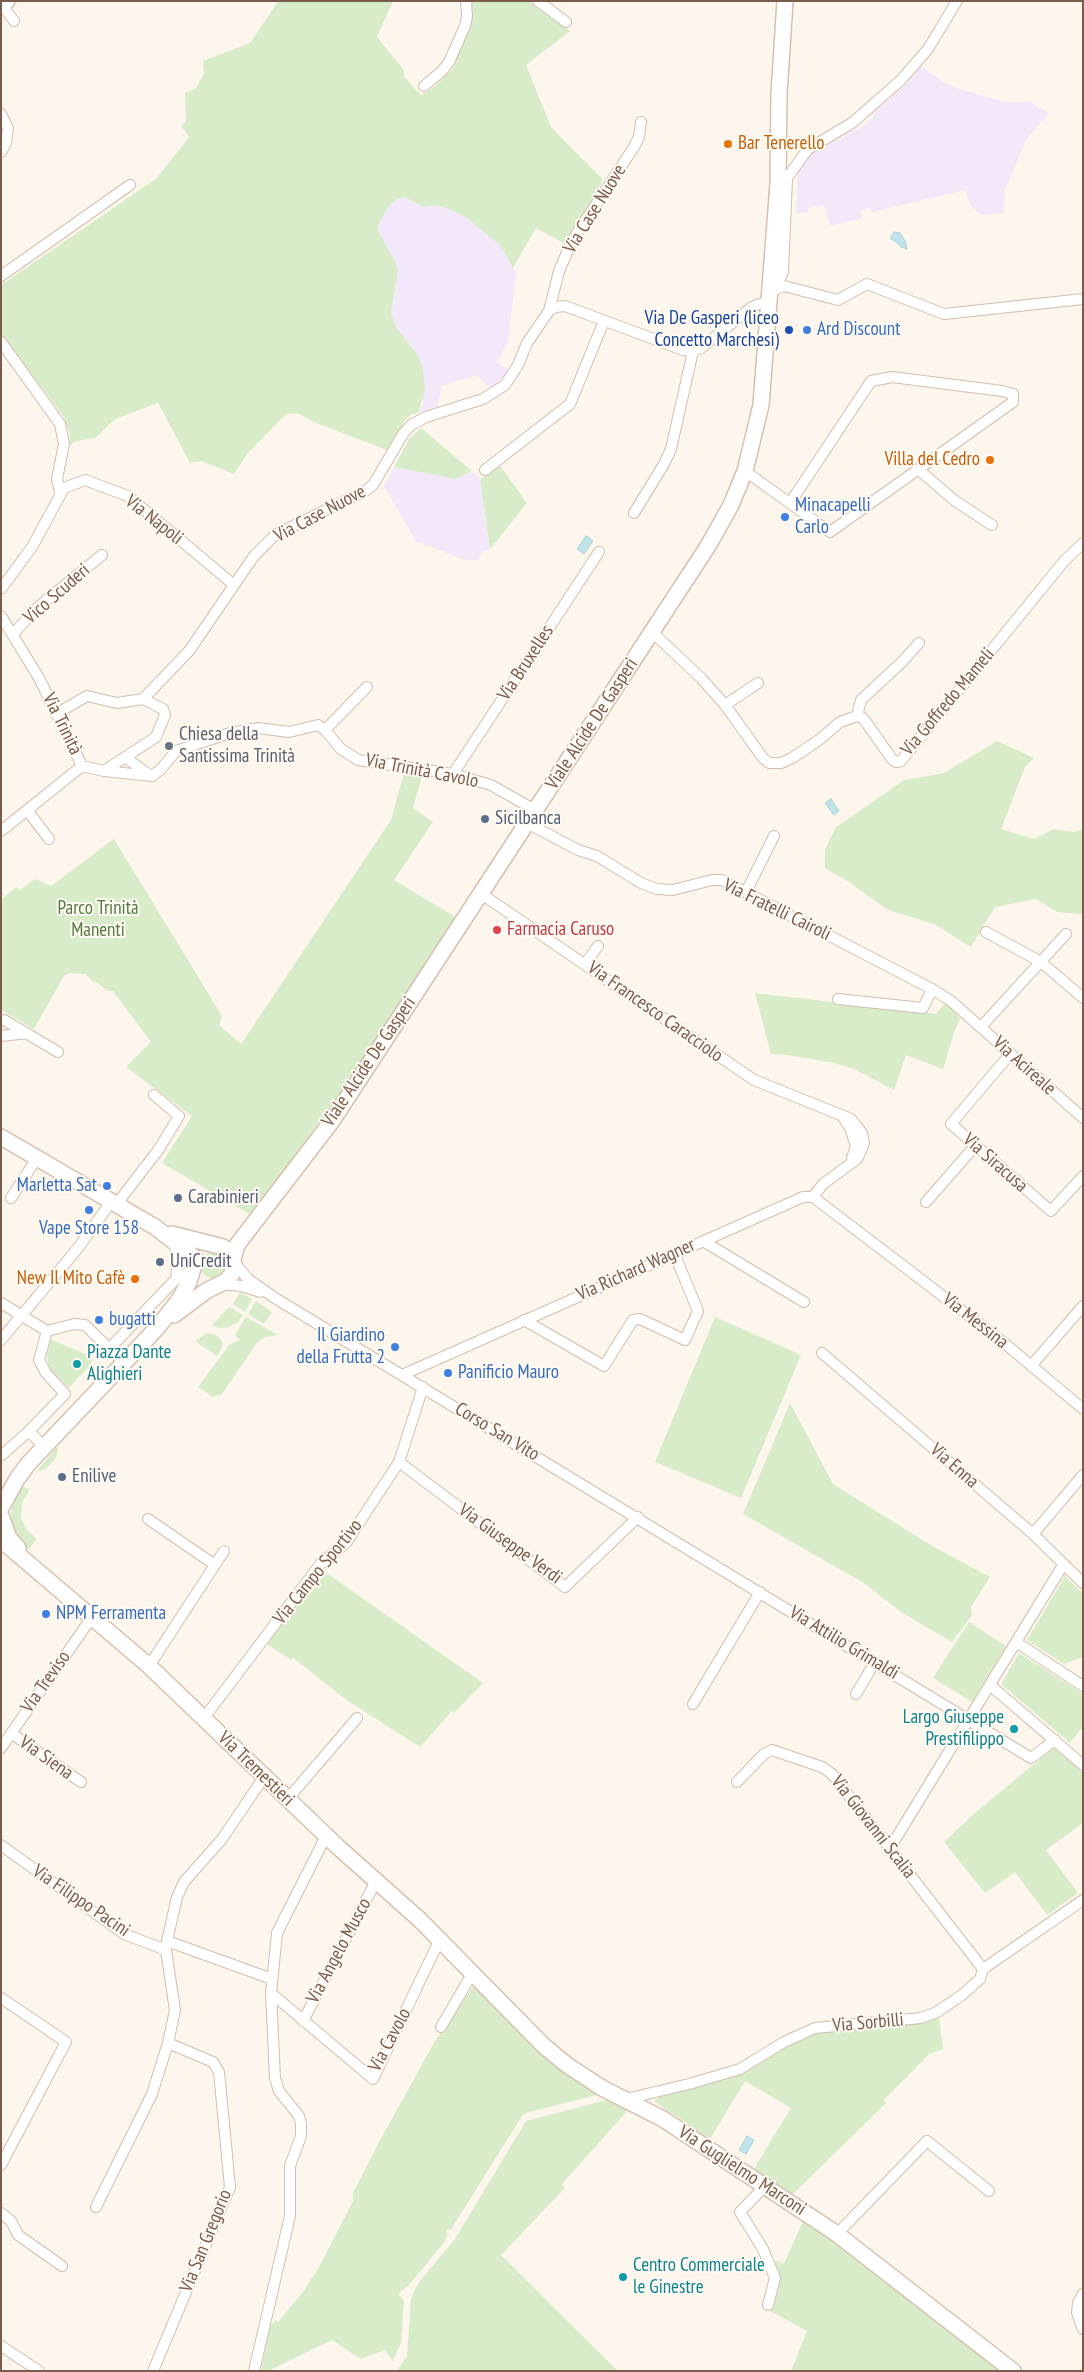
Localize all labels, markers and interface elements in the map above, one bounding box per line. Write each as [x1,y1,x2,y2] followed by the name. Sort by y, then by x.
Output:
[738,133,824,155] place label: Bar Tenerello
[722,138,734,150] marker: Bar Tenerello
[559,160,631,258] street label: Via Case Nuove
[644,308,779,352] place label: Via De Gasperi (liceo Concetto Marchesi)
[817,319,900,341] place label: Ard Discount
[783,324,795,336] marker: Via De Gasperi (liceo Concetto Marchesi)
[801,324,813,336] marker: Ard Discount
[884,449,980,471] place label: Villa del Cedro
[984,454,996,466] marker: Villa del Cedro
[270,480,370,548] street label: Via Case Nuove
[120,490,188,550] street label: Via Napoli
[795,495,871,539] place label: Minacapelli Carlo
[779,511,791,523] marker: Minacapelli Carlo
[19,559,95,629] street label: Vico Scuderi
[493,621,559,705] street label: Via Bruxelles
[896,643,1000,761] street label: Via Goffredo Mameli
[541,654,643,794] street label: Viale Alcide De Gasperi
[37,689,87,759] street label: Via Trinità
[179,724,295,768] place label: Chiesa della Santissima Trinità
[163,740,175,752] marker: Chiesa della Santissima Trinità
[364,749,480,793] street label: Via Trinità Cavolo
[495,808,561,830] place label: Sicilbanca
[479,813,491,825] marker: Sicilbanca
[719,874,835,946] street label: Via Fratelli Cairoli
[57,898,139,942] park label: Parco Trinità Manenti
[507,919,614,941] place label: Farmacia Caruso
[491,924,503,936] marker: Farmacia Caruso
[583,957,727,1067] street label: Via Francesco Caracciolo
[317,993,421,1131] street label: Viale Alcide De Gasperi
[988,1032,1060,1100] street label: Via Acireale
[958,1129,1032,1197] street label: Via Siracusa
[17,1175,97,1197] place label: Marletta Sat
[101,1180,113,1192] marker: Marletta Sat
[188,1187,259,1209] place label: Carabinieri
[172,1192,184,1204] marker: Carabinieri
[83,1204,95,1216] marker: Vape Store 158
[39,1218,139,1240] place label: Vape Store 158
[573,1234,699,1306] street label: Via Richard Wagner
[170,1251,231,1273] place label: UniCredit
[154,1256,166,1268] marker: UniCredit
[17,1268,125,1290] place label: New Il Mito Cafè
[129,1273,141,1285] marker: New Il Mito Cafè
[937,1288,1013,1354] street label: Via Messina
[109,1309,156,1331] place label: bugatti
[93,1314,105,1326] marker: bugatti
[297,1325,385,1369] place label: Il Giardino della Frutta 2
[389,1341,401,1353] marker: Il Giardino della Frutta 2
[87,1342,171,1386] place label: Piazza Dante Alighieri
[71,1358,83,1370] marker: Piazza Dante Alighieri
[458,1362,559,1384] place label: Panificio Mauro
[442,1367,454,1379] marker: Panificio Mauro
[451,1398,543,1466] street label: Corso San Vito
[925,1439,983,1493] street label: Via Enna
[72,1466,116,1488] place label: Enilive
[56,1471,68,1483] marker: Enilive
[454,1499,566,1589] street label: Via Giuseppe Verdi
[269,1515,367,1629] street label: Via Campo Sportivo
[785,1601,903,1685] street label: Via Attilio Grimaldi
[56,1603,166,1625] place label: NPM Ferramenta
[40,1608,52,1620] marker: NPM Ferramenta
[17,1647,75,1717] street label: Via Treviso
[903,1707,1004,1751] place label: Largo Giuseppe Prestifilippo
[1008,1723,1020,1735] marker: Largo Giuseppe Prestifilippo
[213,1727,299,1811] street label: Via Tremestieri
[15,1731,77,1785] street label: Via Siena
[826,1771,920,1883] street label: Via Giovanni Scalia
[28,1860,134,1942] street label: Via Filippo Pacini
[302,1894,376,2008] street label: Via Angelo Musco
[364,2004,416,2076] street label: Via Cavolo
[831,2009,905,2037] street label: Via Sorbilli
[674,2121,810,2221] street label: Via Guglielmo Marconi
[175,2186,237,2296] street label: Via San Gregorio
[633,2255,765,2299] place label: Centro Commerciale le Ginestre
[617,2271,629,2283] marker: Centro Commerciale le Ginestre

